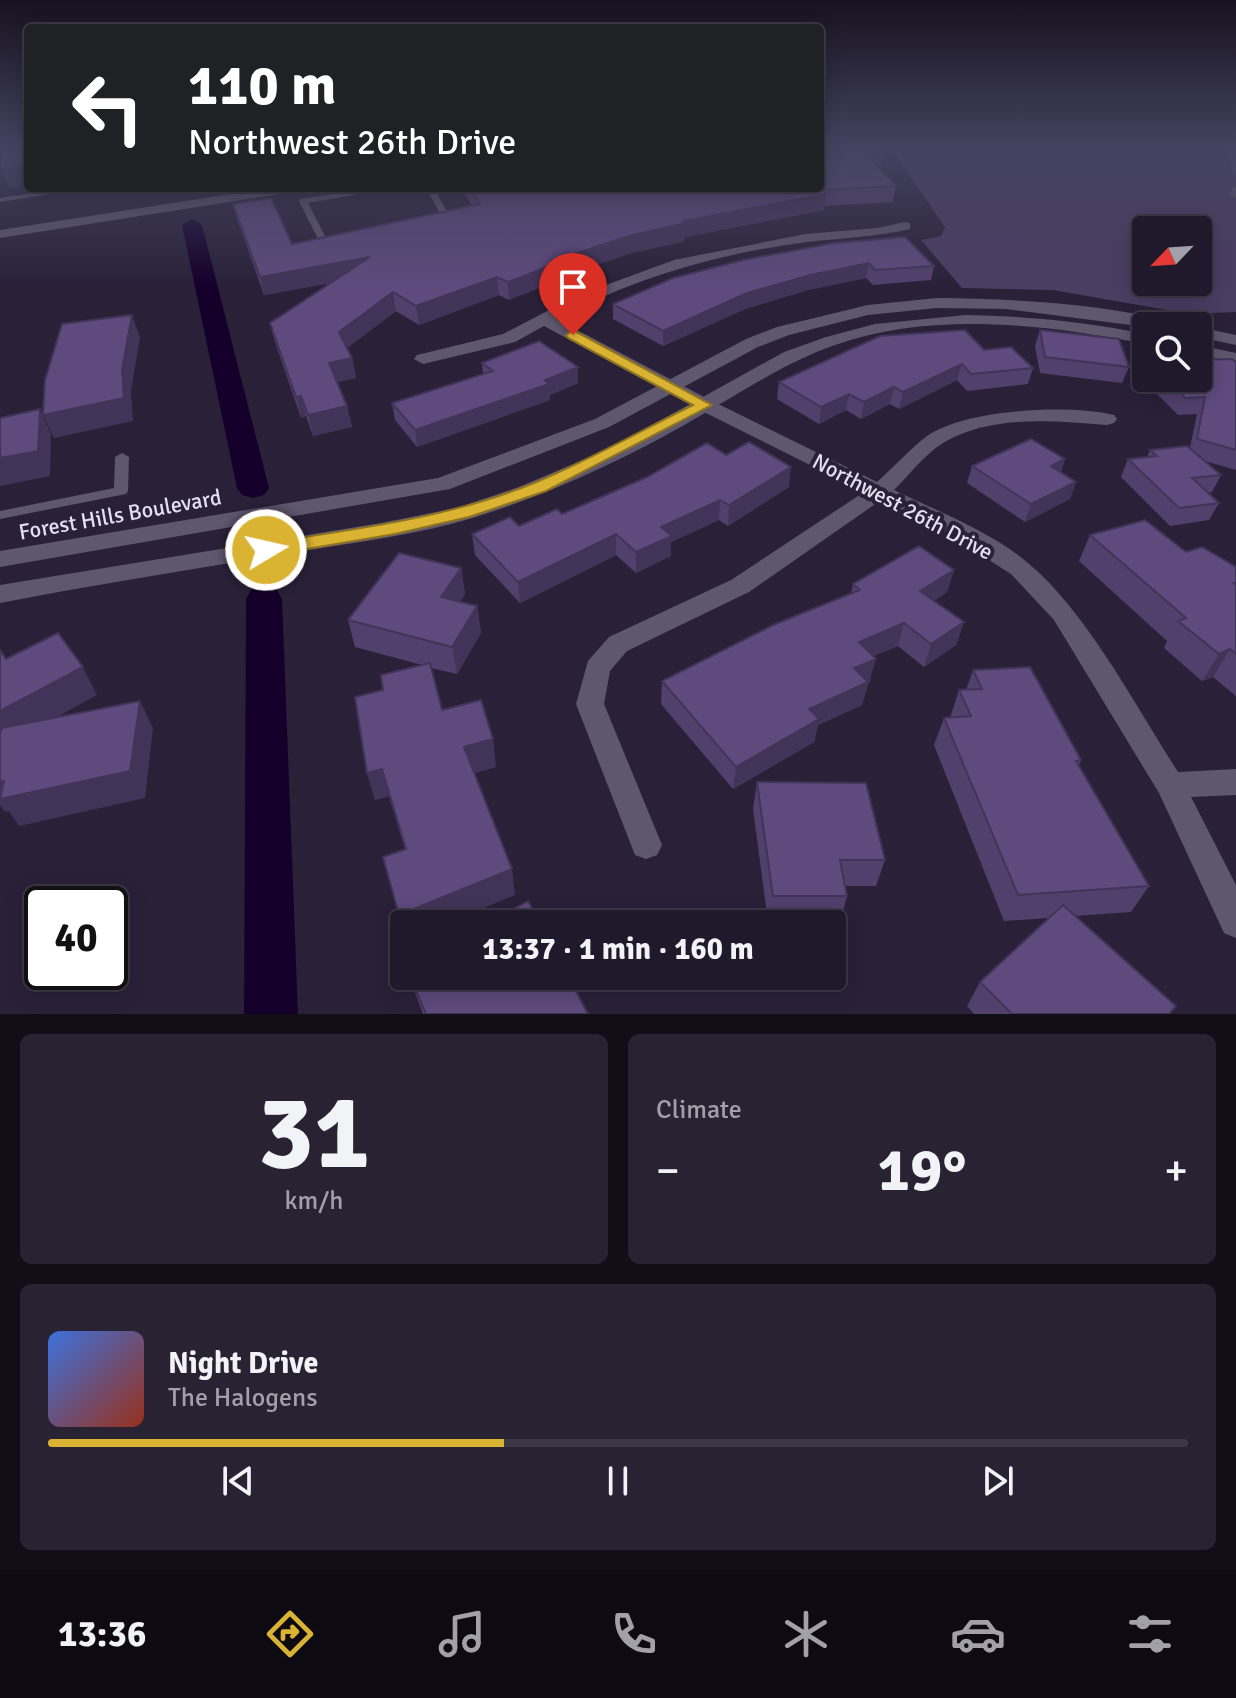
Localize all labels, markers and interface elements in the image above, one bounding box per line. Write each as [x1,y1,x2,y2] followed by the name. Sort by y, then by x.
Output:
[188,51,336,120] text: 110 m
[56,56,160,160] icon: left
[188,120,516,165] text: Northwest 26th Drive
[1132,216,1212,296] north arrow
[1132,216,1212,392] map controls
[539,253,607,335] pin
[551,265,595,309] icon: arrive
[1132,312,1212,392] button: search
[808,447,998,565] street label: Northwest 26th Drive
[17,483,224,546] street label: Forest Hills Boulevard
[224,508,308,592] position arrow
[24,886,128,990] speed limit sign: 40
[482,931,754,968] text: 13:37 · 1 min · 160 m
[258,1069,370,1197] text: 31
[656,1094,742,1126] text: Climate
[878,1134,966,1208] text: 19°
[656,1144,680,1198] text: −
[1164,1144,1188,1198] text: +
[285,1185,343,1217] text: km/h
[168,1345,318,1382] text: Night Drive
[168,1382,318,1414] text: The Halogens
[216,1459,260,1503] icon: previous
[596,1459,640,1503] icon: pause
[976,1459,1020,1503] icon: next
[262,1606,318,1662] icon: directions
[434,1606,490,1662] icon: music
[606,1606,662,1662] icon: phone
[778,1606,834,1662] icon: climate
[950,1606,1006,1662] icon: car
[1122,1606,1178,1662] icon: filters
[58,1612,146,1657] text: 13:36

